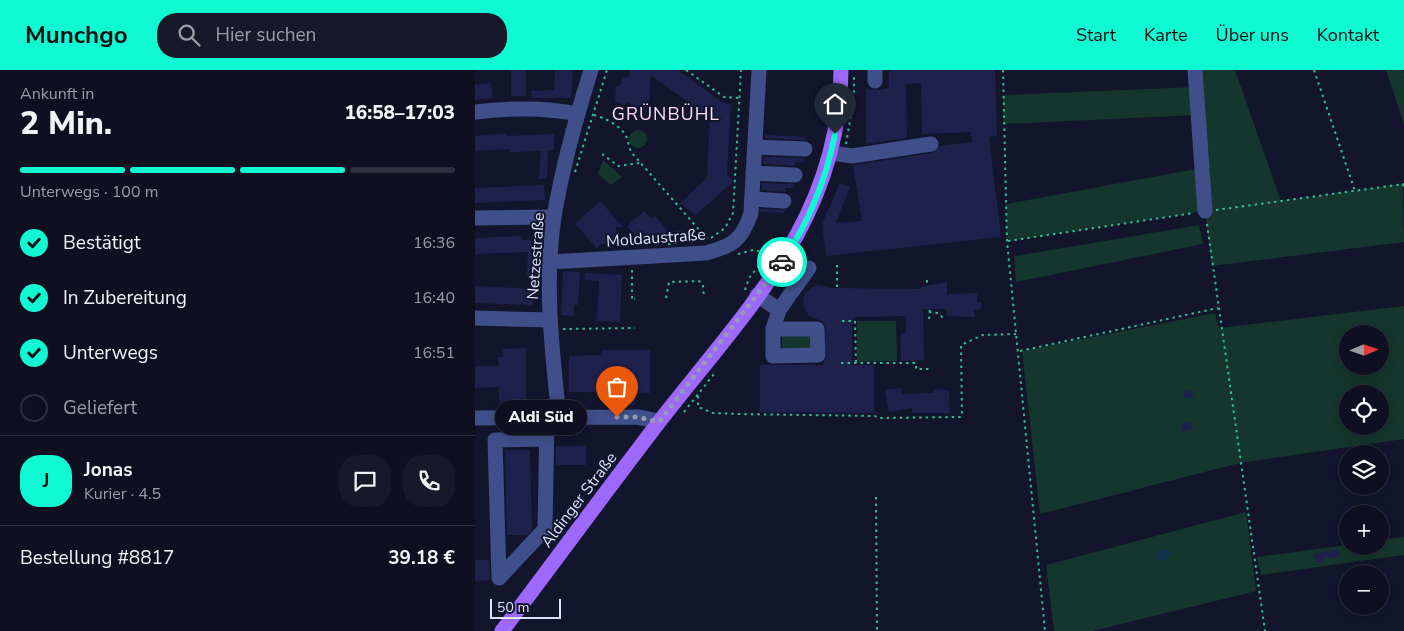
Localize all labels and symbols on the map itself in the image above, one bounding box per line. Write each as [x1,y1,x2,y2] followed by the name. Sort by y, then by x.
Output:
[814,83,856,134] pin
[612,102,720,126] district label: GRÜNBÜHL
[522,212,550,300] street label: Netzestraße
[605,224,707,252] street label: Moldaustraße
[757,237,807,287] courier
[1339,325,1389,375] north arrow
[596,366,638,417] pin
[494,400,587,434] callout: Aldi Süd
[536,448,622,552] street label: Aldinger Straße
[490,596,561,619] scale bar

